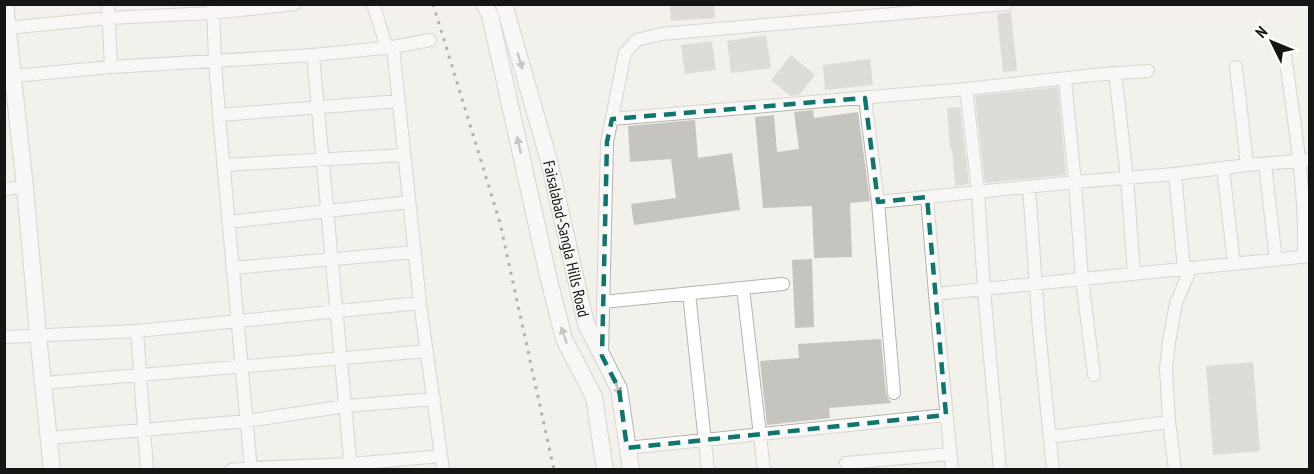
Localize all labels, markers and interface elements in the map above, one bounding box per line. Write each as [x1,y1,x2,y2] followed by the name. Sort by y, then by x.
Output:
[1242,12,1302,72] north arrow
[1251,22,1271,42] text: N
[516,52,526,70] one-way arrow
[514,136,523,155] one-way arrow
[539,159,594,319] street label: Faisalabad-Sangla Hills Road
[558,326,568,344] one-way arrow
[612,379,622,397] one-way arrow

